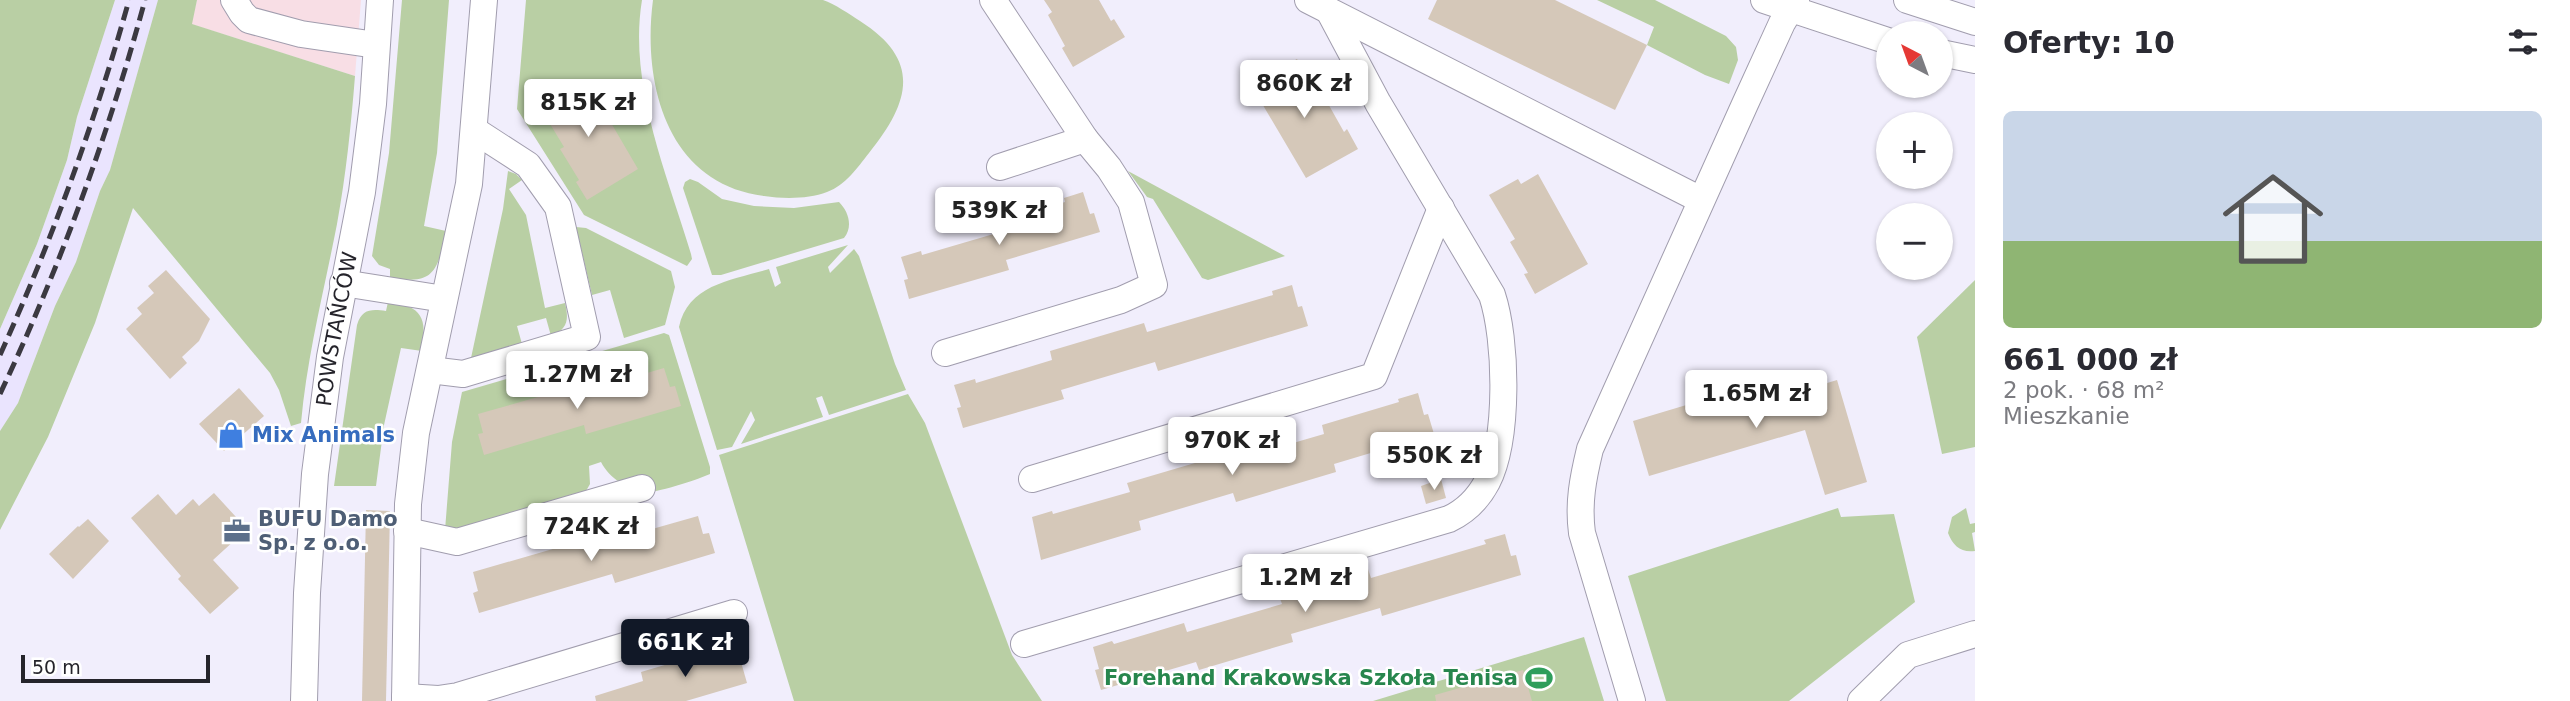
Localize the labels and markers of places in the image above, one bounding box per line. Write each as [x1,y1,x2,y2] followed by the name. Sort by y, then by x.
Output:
[1239,60,1369,120] pin: 860K zł
[523,80,653,139] pin: 815K zł
[934,188,1064,247] pin: 539K zł
[505,352,649,411] pin: 1.27M zł
[1684,370,1828,430] pin: 1.65M zł
[1167,418,1297,477] pin: 970K zł
[216,420,246,450] shop icon: Mix Animals
[252,423,395,447] place label: Mix Animals
[1369,433,1499,492] pin: 550K zł
[526,504,656,563] pin: 724K zł
[258,507,398,555] place label: BUFU Damo Sp. z o.o.
[222,516,252,546] office icon: BUFU Damo Sp. z o.o.
[1240,554,1370,614] pin: 1.2M zł
[620,620,750,679] pin: 661K zł
[1524,663,1554,693] sports icon: Forehand Krakowska Szkoła Tenisa
[1104,666,1518,690] place label: Forehand Krakowska Szkoła Tenisa

